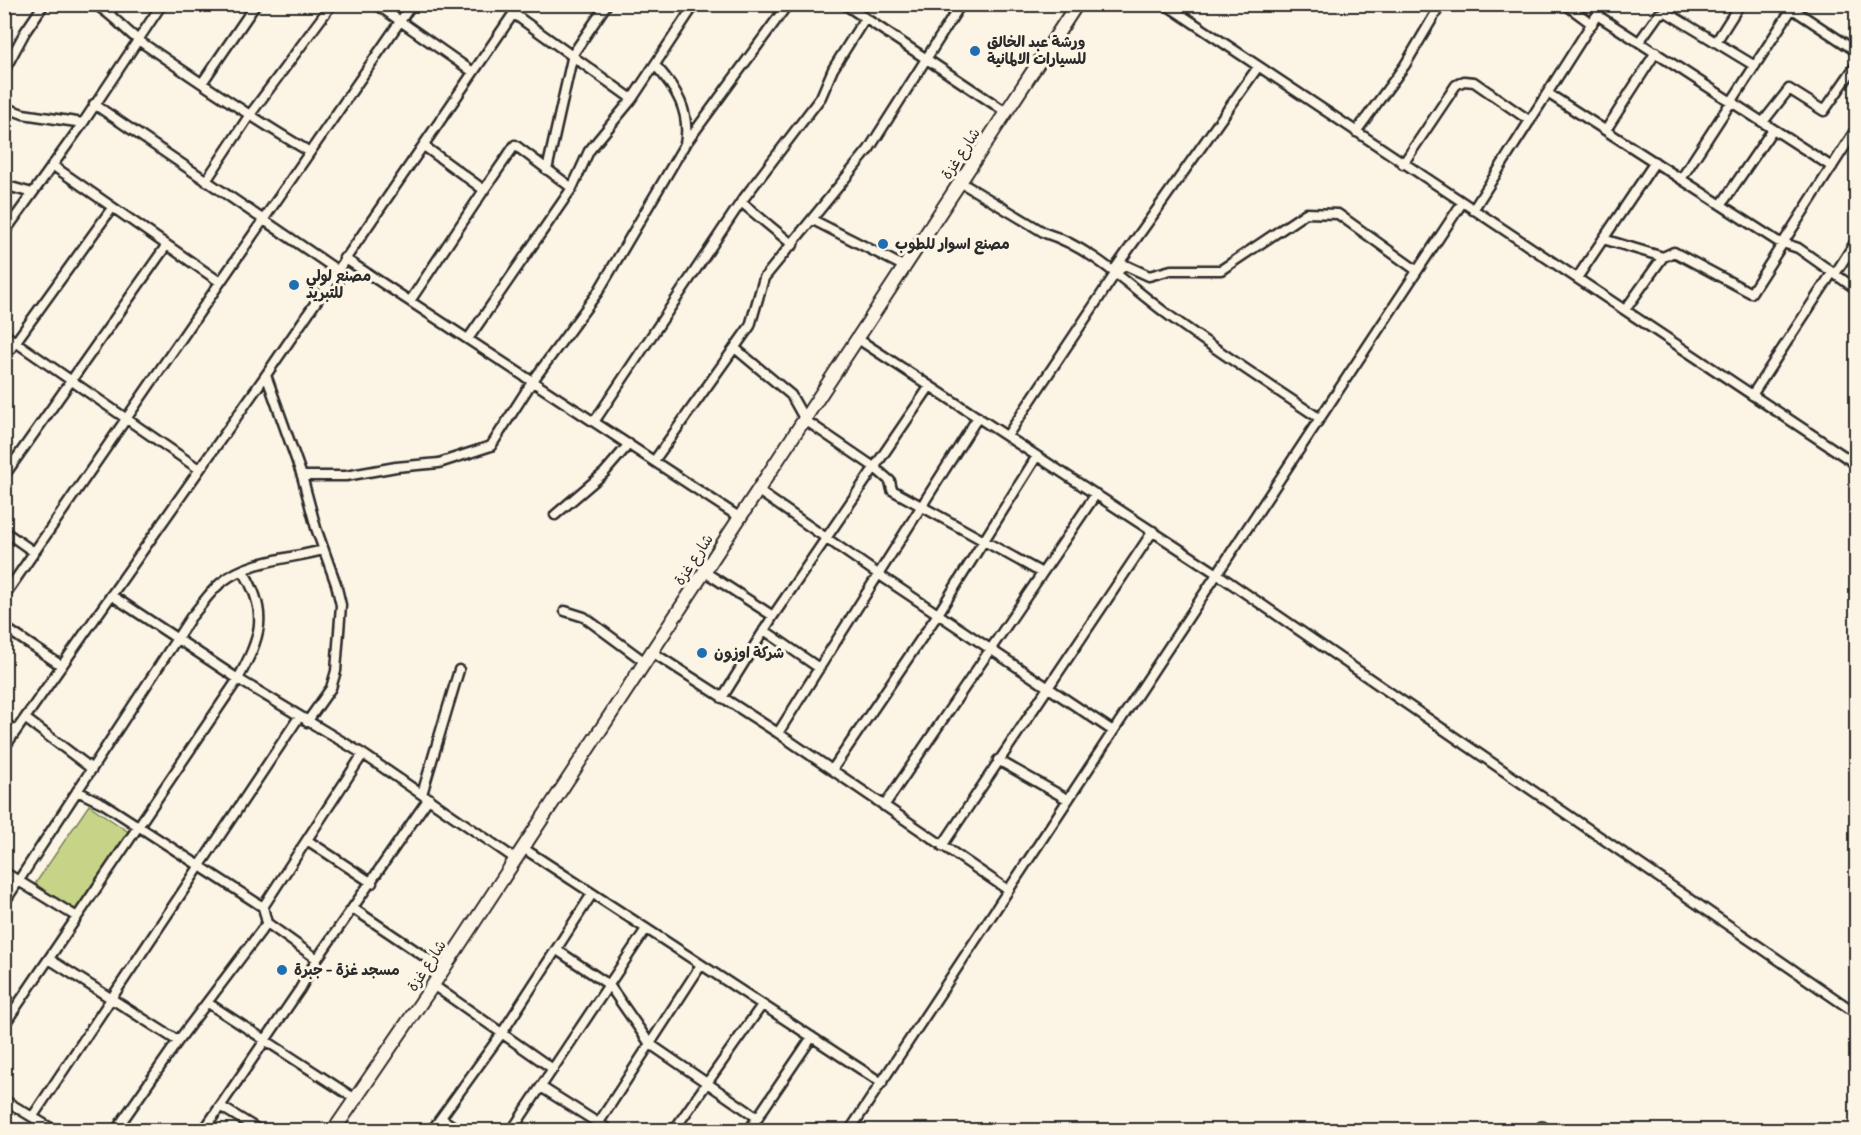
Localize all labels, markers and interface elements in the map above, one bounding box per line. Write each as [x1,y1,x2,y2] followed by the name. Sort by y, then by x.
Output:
[987,33,1086,69] place label: ورشة عبد الخالق للسيارات الالمانية
[968,44,982,58] marker: ورشة عبد الخالق للسيارات الالمانية
[937,125,985,183] street label: شارع غزة
[895,235,1010,255] place label: مصنع اسوار للطوب
[876,237,890,251] marker: مصنع اسوار للطوب
[306,267,371,303] place label: مصنع لولي للتبريد
[287,278,301,292] marker: مصنع لولي للتبريد
[670,531,718,589] street label: شارع غزة
[714,644,784,663] place label: شركة اوزون
[695,646,709,660] marker: شركة اوزون
[403,937,451,995] street label: شارع غزة
[294,961,400,980] place label: مسجد غزة - جبرة
[275,963,289,977] marker: مسجد غزة - جبرة

